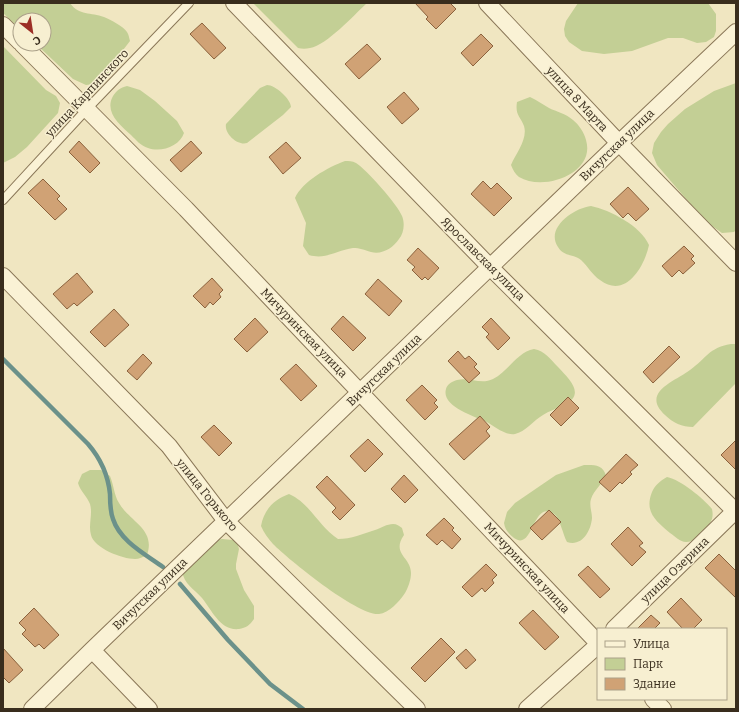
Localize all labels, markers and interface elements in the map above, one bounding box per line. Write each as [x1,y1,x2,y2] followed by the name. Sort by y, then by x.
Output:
[12,12,52,52] north arrow
[30,33,43,48] text: С
[42,46,131,141] street label: улица Карпинского
[543,63,611,135] street label: улица 8 Марта
[577,106,657,184] street label: Вичугская улица
[438,214,528,304] street label: Ярославская улица
[258,285,351,381] street label: Мичуринская улица
[344,331,424,409] street label: Вичугская улица
[173,455,241,534] street label: улица Горького
[481,520,573,616] street label: Мичуринская улица
[637,534,712,607] street label: улица Озерина
[110,555,190,633] street label: Вичугская улица
[597,628,727,700] legend
[633,637,670,651] text: Улица
[633,657,663,671] text: Парк
[633,677,676,691] text: Здание

